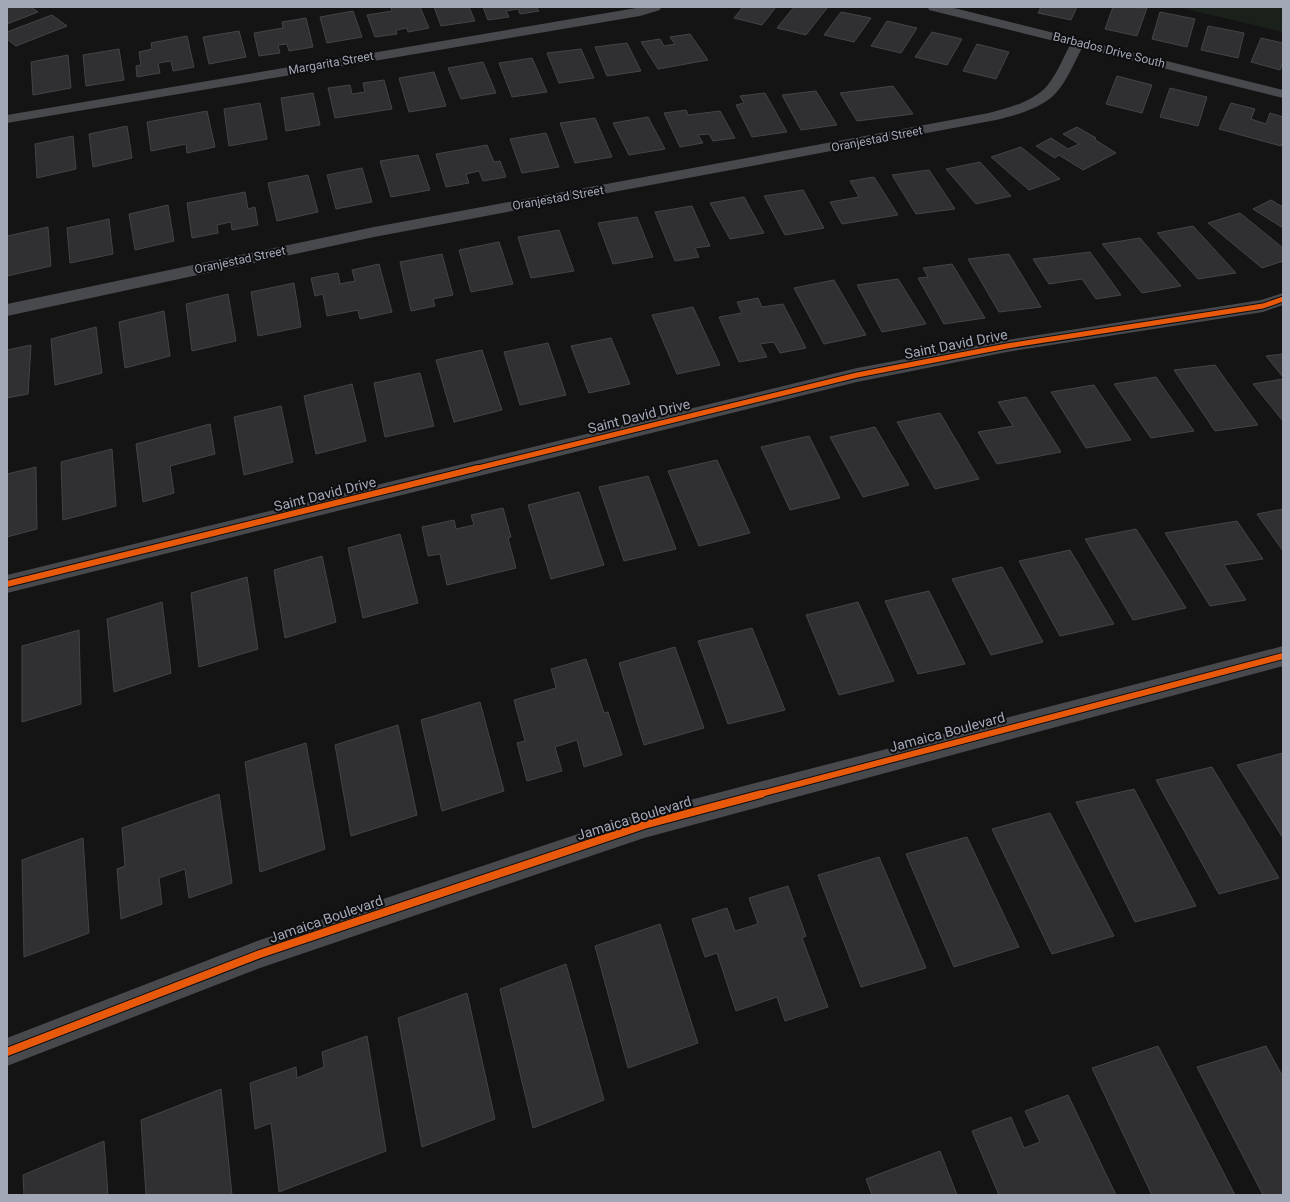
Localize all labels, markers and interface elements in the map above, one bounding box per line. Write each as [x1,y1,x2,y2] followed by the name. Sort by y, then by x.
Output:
[1051,29,1167,71] street label: Barbados Drive South
[287,49,375,77] street label: Margarita Street
[830,123,924,155] street label: Oranjestad Street
[511,183,605,213] street label: Oranjestad Street
[193,244,287,276] street label: Oranjestad Street
[903,326,1009,362] street label: Saint David Drive
[586,396,692,436] street label: Saint David Drive
[272,474,378,514] street label: Saint David Drive
[887,709,1007,755] street label: Jamaica Boulevard
[575,793,693,843] street label: Jamaica Boulevard
[267,892,385,946] street label: Jamaica Boulevard

